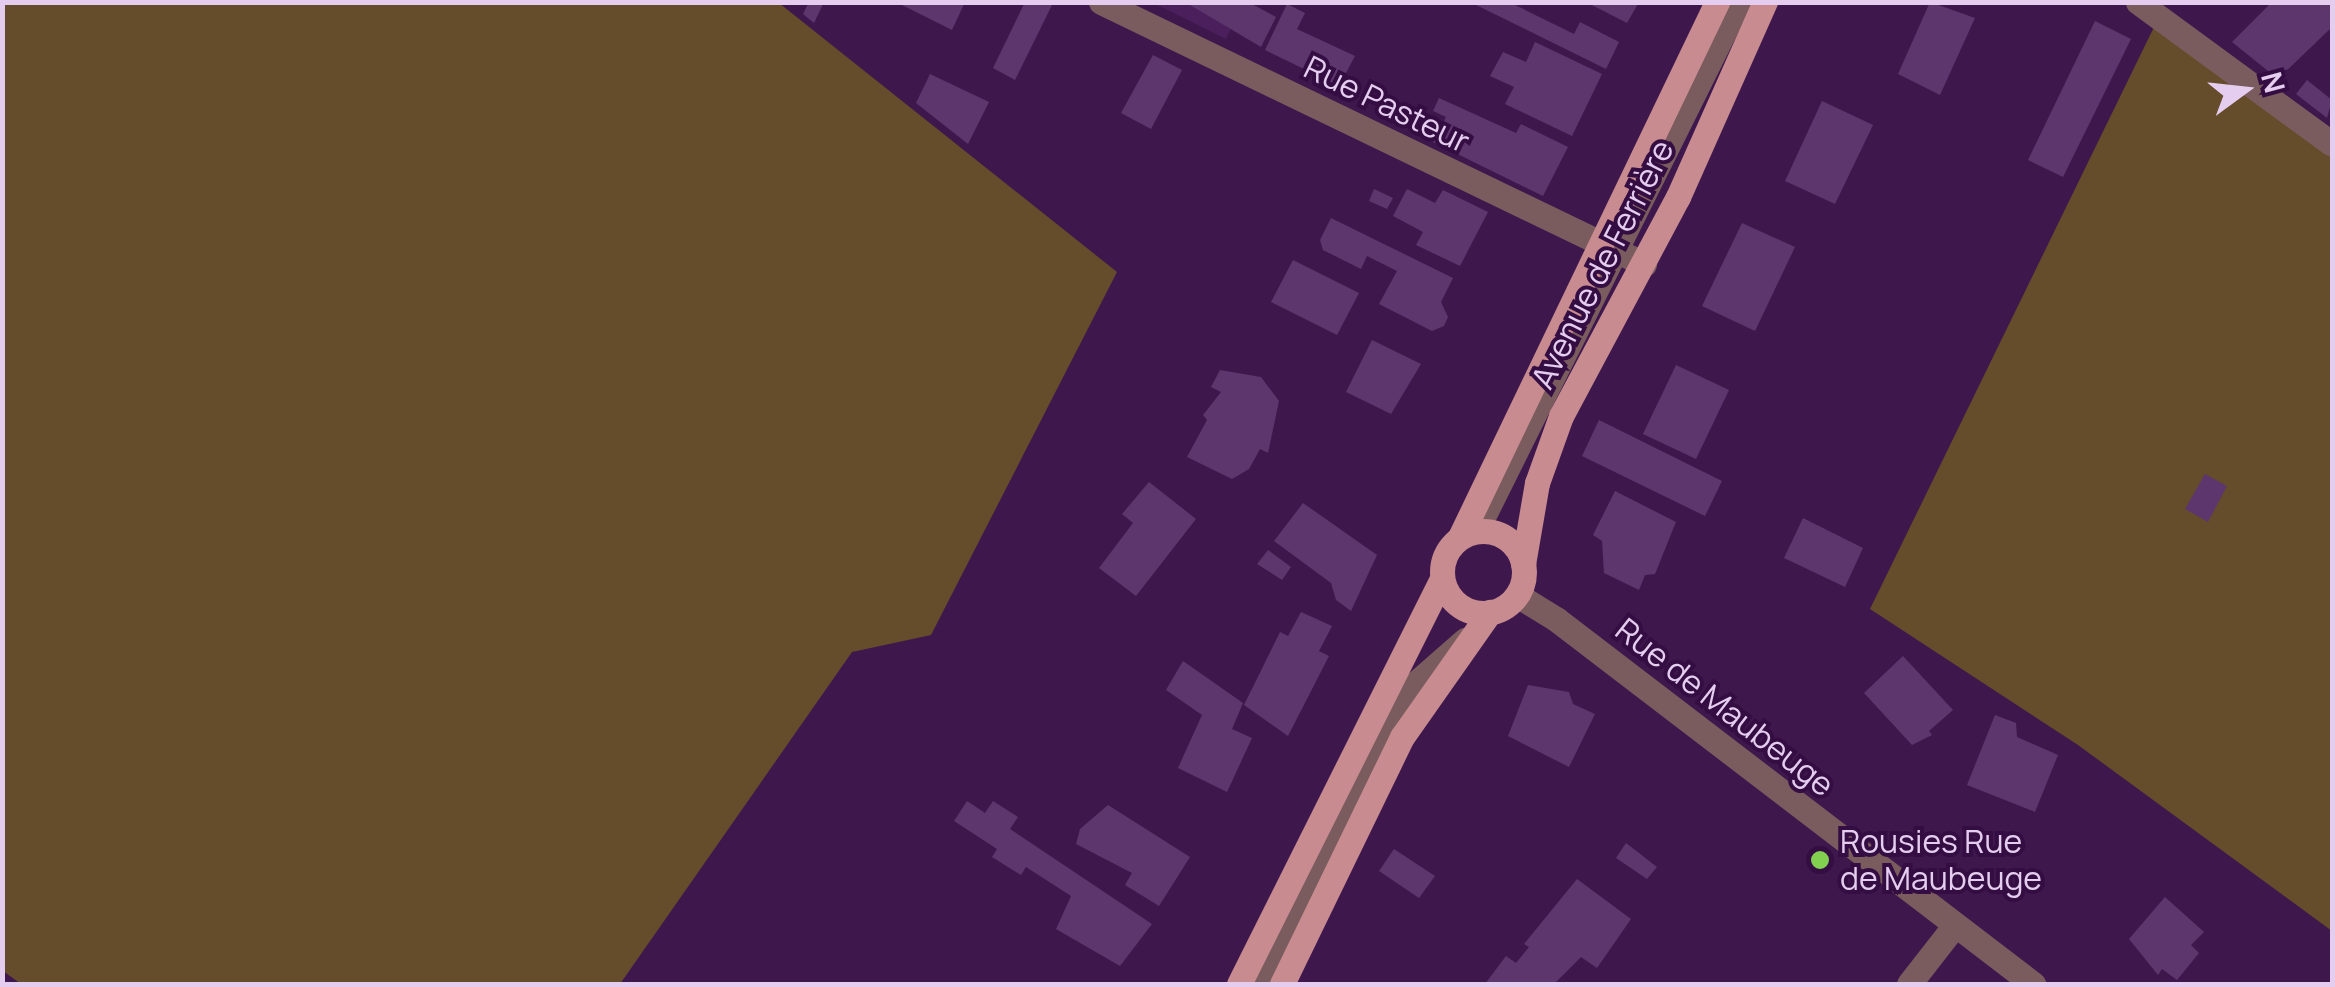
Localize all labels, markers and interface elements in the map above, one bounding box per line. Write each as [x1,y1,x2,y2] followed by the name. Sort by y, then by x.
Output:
[2195,40,2295,140] north arrow
[1298,48,1476,160] street label: Rue Pasteur
[2253,68,2295,97] text: N
[1523,133,1681,395] street label: Avenue de Ferrière
[1608,610,1842,804] street label: Rue de Maubeuge
[1840,823,2042,898] place label: Rousies Rue de Maubeuge
[1809,849,1831,871] marker: Rousies Rue de Maubeuge

